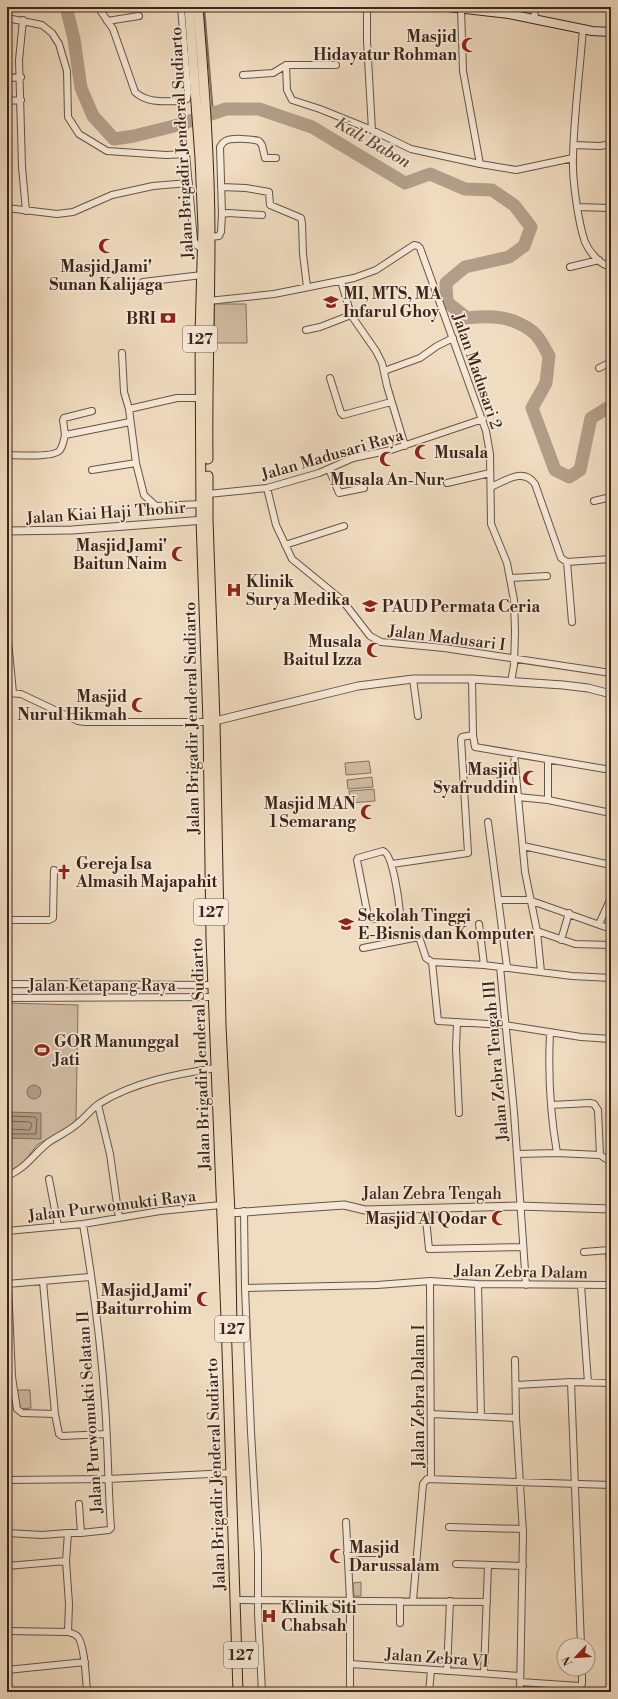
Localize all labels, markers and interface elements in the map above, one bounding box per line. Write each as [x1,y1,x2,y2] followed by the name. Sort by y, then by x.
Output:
[166,26,198,261] street label: Jalan Brigadir Jenderal Sudiarto
[313,27,457,65] place label: Masjid Hidayatur Rohman
[460,36,478,54] mosque icon: Masjid Hidayatur Rohman
[331,112,415,174] water label: Kali Babon
[97,237,115,255] mosque icon: Masjid Jami' Sunan Kalijaga
[49,257,163,295] place label: Masjid Jami' Sunan Kalijaga
[343,284,442,322] place label: MI, MTS, MA Infarul Ghoy
[322,293,340,311] school or university icon: MI, MTS, MA Infarul Ghoy
[126,309,156,329] place label: BRI
[159,309,177,327] bank icon: BRI
[448,310,506,432] street label: Jalan Madusari 2
[183,326,217,352] road number: 127
[258,425,407,485] street label: Jalan Madusari Raya
[413,443,431,461] mosque icon: Musala
[434,443,488,463] place label: Musala
[378,450,396,468] mosque icon: Musala An-Nur
[330,470,444,490] place label: Musala An-Nur
[25,497,187,529] street label: Jalan Kiai Haji Thohir
[73,536,167,574] place label: Masjid Jami' Baitun Naim
[170,545,188,563] mosque icon: Masjid Jami' Baitun Naim
[246,572,350,610] place label: Klinik Surya Medika
[225,581,243,599] hospital icon: Klinik Surya Medika
[361,597,379,615] school or university icon: PAUD Permata Ceria
[382,597,540,617] place label: PAUD Permata Ceria
[180,602,204,835] street label: Jalan Brigadir Jenderal Sudiarto
[386,621,507,655] street label: Jalan Madusari I
[283,632,362,670] place label: Musala Baitul Izza
[365,641,383,659] mosque icon: Musala Baitul Izza
[17,687,127,725] place label: Masjid Nurul Hikmah
[130,696,148,714] mosque icon: Masjid Nurul Hikmah
[433,760,518,798] place label: Masjid Syafruddin
[521,769,539,787] mosque icon: Masjid Syafruddin
[264,794,357,832] place label: Masjid MAN 1 Semarang
[359,803,377,821] mosque icon: Masjid MAN 1 Semarang
[75,854,217,892] place label: Gereja Isa Almasih Majapahit
[55,863,73,881] church icon: Gereja Isa Almasih Majapahit
[194,899,228,925] road number: 127
[358,906,534,944] place label: Sekolah Tinggi E-Bisnis dan Komputer
[337,915,355,933] school or university icon: Sekolah Tinggi E-Bisnis dan Komputer
[187,937,215,1171] street label: Jalan Brigadir Jenderal Sudiarto
[27,976,177,996] street label: Jalan Ketapang Raya
[479,980,513,1143] street label: Jalan Zebra Tengah III
[52,1032,180,1070] place label: GOR Manunggal Jati
[33,1041,51,1059] sports icon: GOR Manunggal Jati
[361,1184,502,1204] street label: Jalan Zebra Tengah
[26,1186,198,1226] street label: Jalan Purwomukti Raya
[365,1209,487,1229] place label: Masjid Al Qodar
[490,1209,508,1227] mosque icon: Masjid Al Qodar
[453,1261,588,1283] street label: Jalan Zebra Dalam
[95,1281,192,1319] place label: Masjid Jami' Baiturrohim
[195,1290,213,1308] mosque icon: Masjid Jami' Baiturrohim
[73,1310,107,1515] street label: Jalan Purwomukti Selatan II
[215,1316,249,1342] road number: 127
[409,1324,429,1469] street label: Jalan Zebra Dalam I
[202,1357,230,1591] street label: Jalan Brigadir Jenderal Sudiarto
[349,1538,440,1576] place label: Masjid Darussalam
[328,1547,346,1565] mosque icon: Masjid Darussalam
[281,1598,357,1636] place label: Klinik Siti Chabsah
[260,1607,278,1625] hospital icon: Klinik Siti Chabsah
[556,1637,596,1677] north arrow
[224,1642,258,1668] road number: 127
[383,1644,489,1672] street label: Jalan Zebra VI
[560,1654,576,1668] text: N

